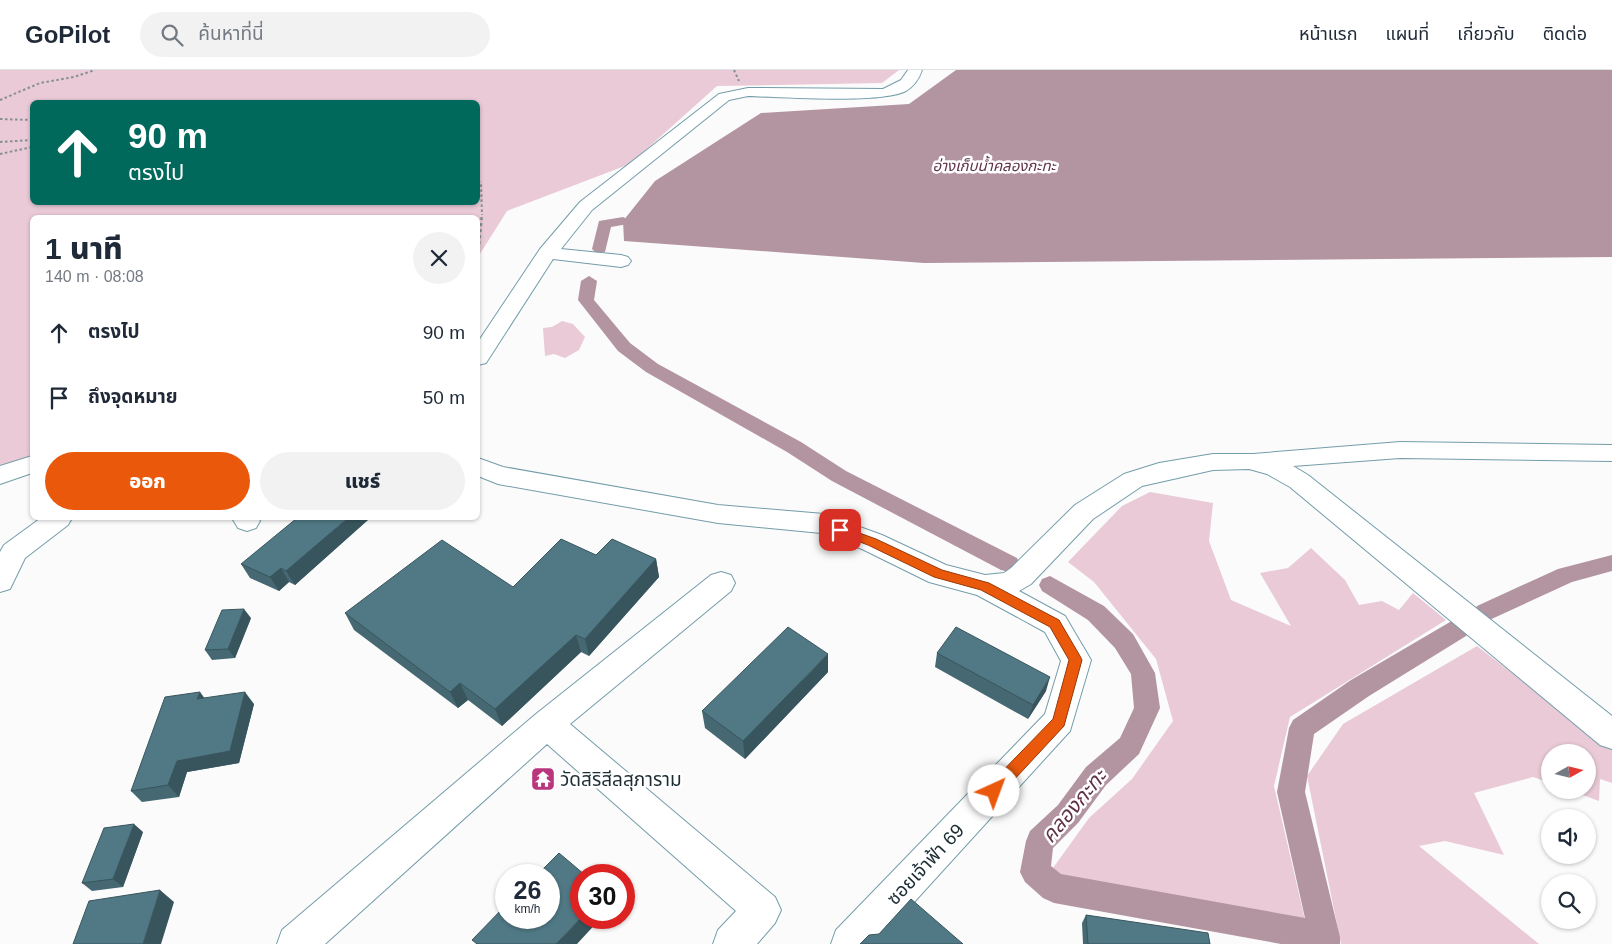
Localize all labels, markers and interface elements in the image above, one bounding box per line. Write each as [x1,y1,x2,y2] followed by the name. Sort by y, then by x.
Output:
[140,12,490,57] search box
[25,21,110,48] text: GoPilot
[158,21,186,49] icon: search
[198,23,264,44] text: ค้นหาที่นี่
[1299,24,1357,44] text: หน้าแรก
[1385,24,1429,44] text: แผนที่
[1457,24,1515,44] text: เกี่ยวกับ
[1543,24,1587,44] text: ติดต่อ
[128,116,208,155] text: 90 m
[45,120,110,185] icon: ahead
[932,155,1058,174] water label: อ่างเก็บน้ำคลองกะทะ
[128,160,184,185] text: ตรงไป
[45,232,123,265] text: 1 นาที
[413,232,465,284] button: close
[45,268,144,285] text: 140 m · 08:08
[45,319,73,347] icon: ahead
[88,321,140,342] text: ตรงไป
[423,322,465,343] text: 90 m
[45,384,73,412] icon: arrive
[88,386,178,407] text: ถึงจุดหมาย
[423,387,465,408] text: 50 m
[45,452,250,510] button: ออก
[260,452,465,510] button: แชร์
[819,509,861,551] pin
[826,516,854,544] icon: arrive
[1541,744,1596,799] north arrow
[1541,744,1596,929] map controls
[1037,763,1112,847] water label: คลองกะทะ
[967,764,1019,816] position arrow
[530,766,556,792] temple icon: วัดสิริสีลสุภาราม
[560,769,682,791] place label: วัดสิริสีลสุภาราม
[1541,809,1596,864] button: sound
[882,819,968,909] street label: ซอยเจ้าฟ้า 69
[570,864,635,929] speed limit sign: 30
[1541,874,1596,929] button: search
[514,876,541,904] text: 26
[514,902,541,916] text: km/h

